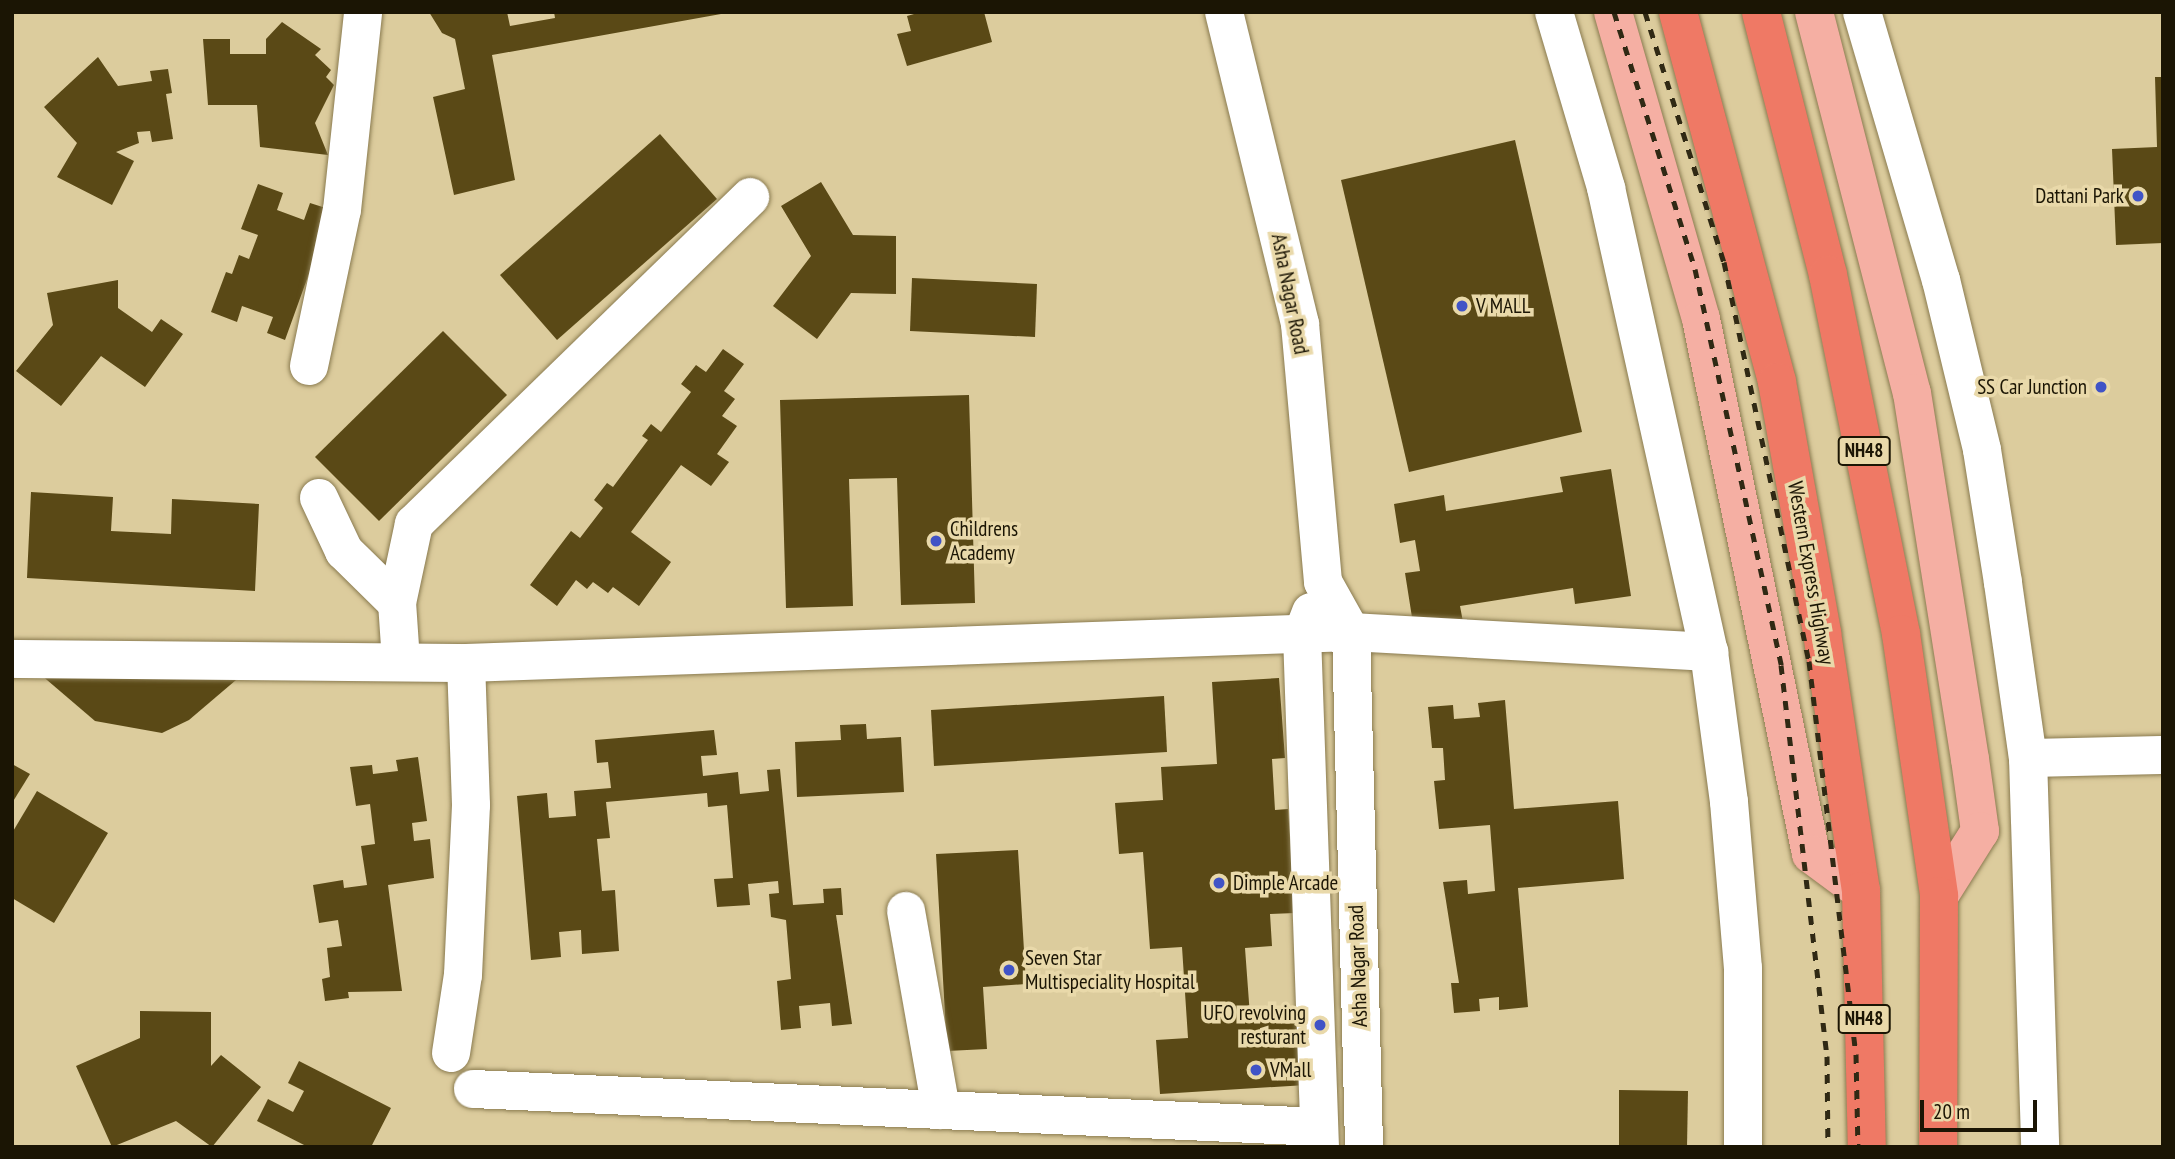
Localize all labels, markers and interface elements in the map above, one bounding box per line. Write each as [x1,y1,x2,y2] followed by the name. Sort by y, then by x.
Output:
[2035,183,2124,209] place label: Dattani Park
[2130,188,2146,204] marker: Dattani Park
[1266,232,1314,356] street label: Asha Nagar Road
[1476,293,1531,319] place label: V MALL
[1454,298,1470,314] marker: V MALL
[1977,374,2087,400] place label: SS Car Junction
[2093,379,2109,395] marker: SS Car Junction
[1836,436,1892,466] road number: NH48
[1782,479,1840,667] street label: Western Express Highway
[950,516,1018,566] place label: Childrens Academy
[928,533,944,549] marker: Childrens Academy
[1233,870,1339,896] place label: Dimple Arcade
[1211,875,1227,891] marker: Dimple Arcade
[1343,904,1373,1028] street label: Asha Nagar Road
[1025,945,1196,995] place label: Seven Star Multispeciality Hospital
[999,960,1019,980] marker: Seven Star Multispeciality Hospital
[1203,1000,1306,1050] place label: UFO revolving resturant
[1836,1004,1892,1035] road number: NH48
[1312,1017,1328,1033] marker: UFO revolving resturant
[1270,1057,1311,1083] place label: VMall
[1248,1062,1264,1078] marker: VMall
[1923,1086,2040,1130] scale bar
[1933,1098,1970,1125] text: 20 m

